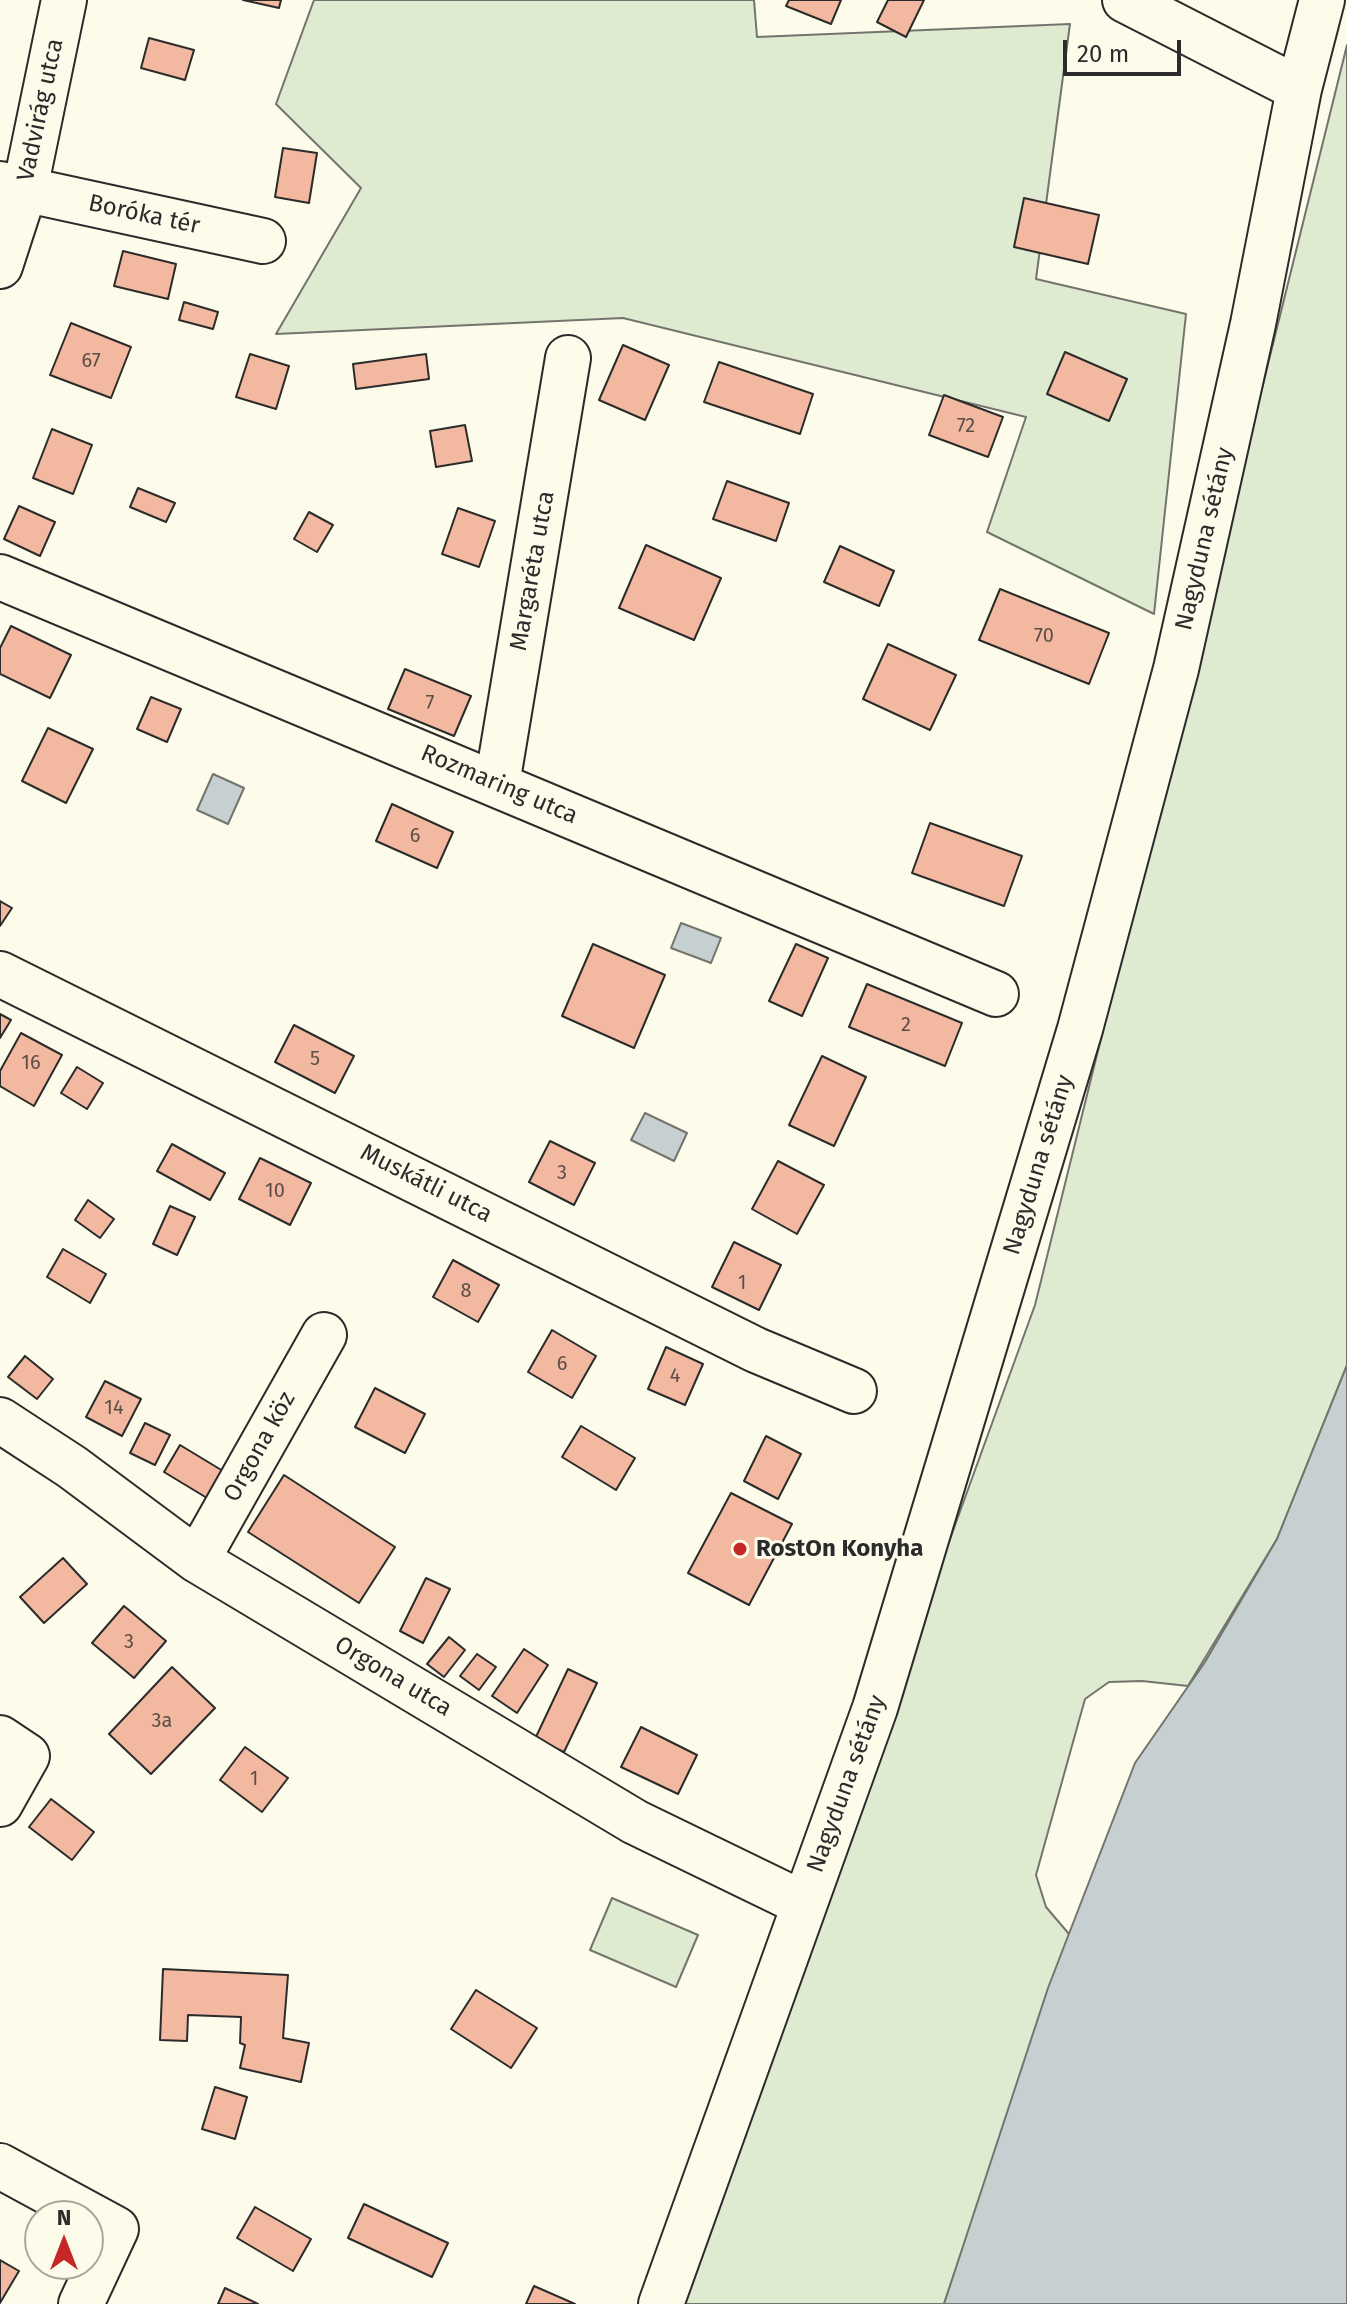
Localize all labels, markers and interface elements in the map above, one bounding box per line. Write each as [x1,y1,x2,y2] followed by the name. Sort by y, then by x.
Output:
[1067,24,1185,74] scale bar
[12,36,70,184] street label: Vadvirág utca
[1077,40,1129,68] text: 20 m
[86,189,202,241] street label: Boróka tér
[81,349,101,373] house number: 67
[957,414,975,438] house number: 72
[1170,445,1240,633] street label: Nagyduna sétány
[505,489,561,653] street label: Margaréta utca
[1034,624,1054,648] house number: 70
[426,691,434,715] house number: 7
[416,739,582,831] street label: Rozmaring utca
[410,824,420,848] house number: 6
[901,1013,911,1037] house number: 2
[310,1047,320,1071] house number: 5
[21,1051,41,1075] house number: 16
[998,1071,1080,1259] street label: Nagyduna sétány
[355,1138,497,1230] street label: Muskátli utca
[557,1161,567,1185] house number: 3
[265,1179,285,1203] house number: 10
[738,1271,746,1295] house number: 1
[460,1279,472,1303] house number: 8
[557,1352,567,1376] house number: 6
[670,1364,680,1388] house number: 4
[218,1387,302,1507] street label: Orgona köz
[104,1396,124,1420] house number: 14
[756,1535,923,1563] place label: RostOn Konyha
[731,1540,749,1558] marker: RostOn Konyha
[124,1630,134,1654] house number: 3
[329,1631,457,1723] street label: Orgona utca
[802,1691,892,1877] street label: Nagyduna sétány
[152,1709,172,1733] house number: 3a
[250,1767,258,1791] house number: 1
[24,2200,104,2280] north arrow
[57,2204,71,2231] text: N

